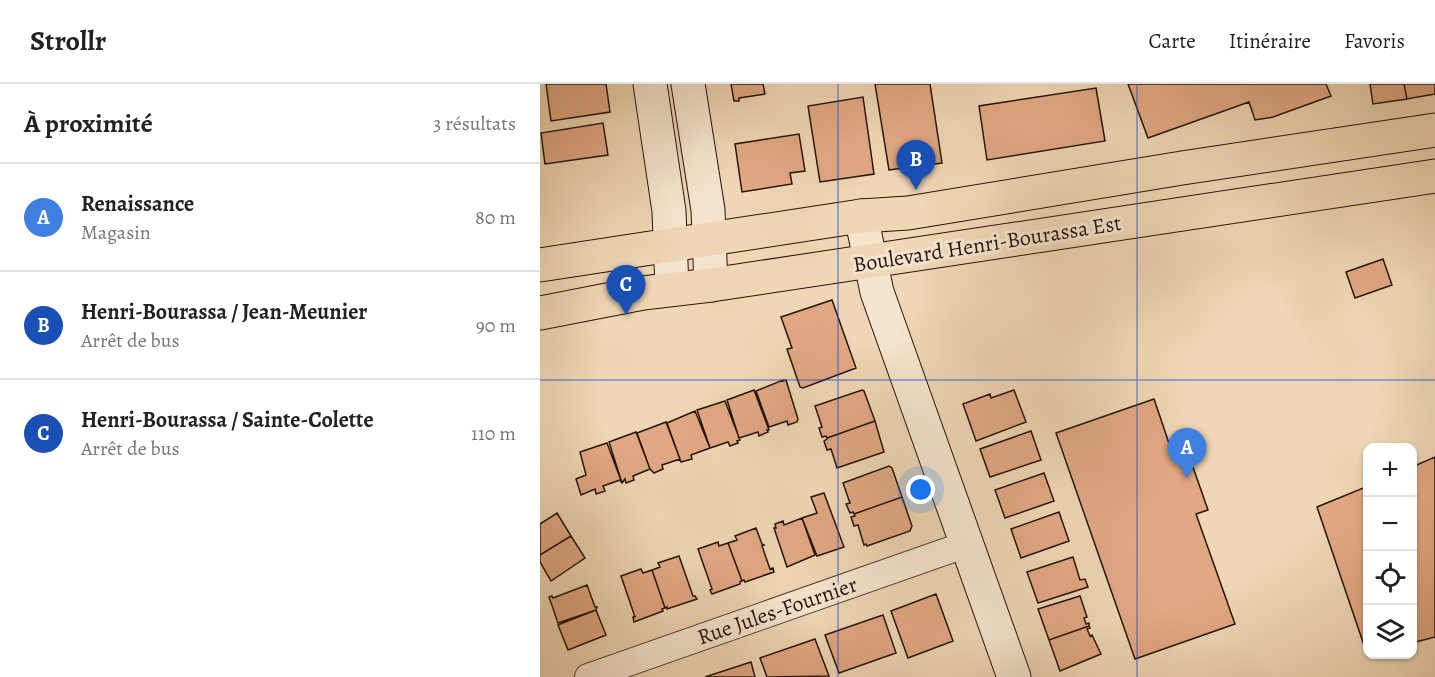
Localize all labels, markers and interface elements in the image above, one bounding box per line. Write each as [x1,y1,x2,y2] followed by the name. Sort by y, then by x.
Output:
[30,22,106,60] text: Strollr
[1148,27,1196,55] text: Carte
[1229,27,1311,55] text: Itinéraire
[1344,27,1405,55] text: Favoris
[24,106,153,141] text: À proximité
[433,110,516,137] text: 3 résultats
[896,141,935,190] pin: B
[81,189,194,219] text: Renaissance
[37,204,50,231] text: A
[475,204,516,231] text: 80 m
[851,208,1123,280] street label: Boulevard Henri-Bourassa Est
[81,219,151,246] text: Magasin
[606,266,646,315] pin: C
[81,297,367,327] text: Henri-Bourassa / Jean-Meunier
[37,312,50,339] text: B
[476,312,516,339] text: 90 m
[81,327,180,354] text: Arrêt de bus
[81,405,374,435] text: Henri-Bourassa / Sainte-Colette
[37,420,50,447] text: C
[471,420,516,447] text: 110 m
[1168,428,1206,478] pin: A
[81,435,180,462] text: Arrêt de bus
[1363,443,1417,659] map controls
[1363,443,1417,497] button: +
[906,475,935,504] your location
[1363,497,1417,551] button: −
[1363,551,1417,605] button: locate
[693,570,861,652] street label: Rue Jules-Fournier
[1363,605,1417,659] button: layers

